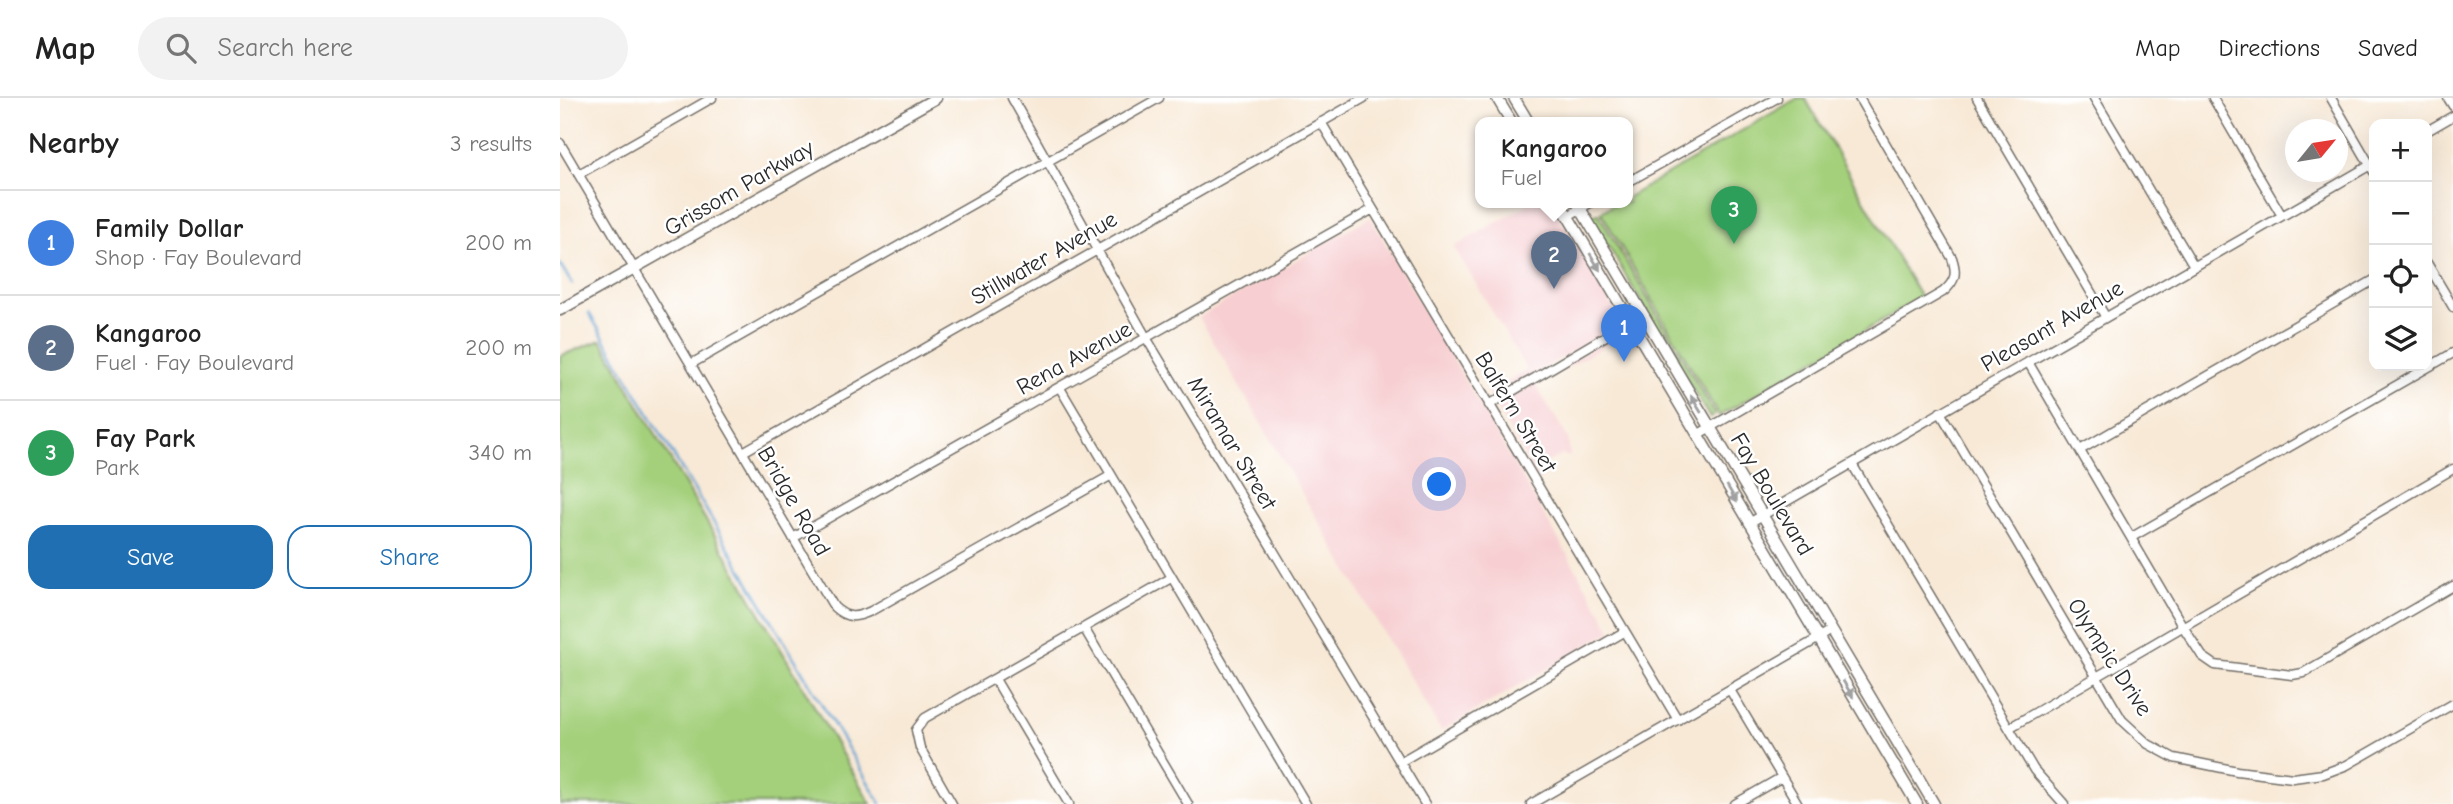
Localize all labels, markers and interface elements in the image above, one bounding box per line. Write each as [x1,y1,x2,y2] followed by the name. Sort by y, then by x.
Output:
[138,17,628,80] search box
[35,29,96,67] text: Map
[162,29,200,67] icon: search
[218,33,353,63] text: Search here
[2135,34,2181,62] text: Map
[2219,34,2320,62] text: Directions
[2358,34,2418,62] text: Saved
[1475,117,1633,208] popup
[2285,119,2348,182] north arrow
[2369,119,2432,371] map controls
[2369,119,2432,182] button: +
[28,126,119,161] text: Nearby
[450,130,532,157] text: 3 results
[659,134,819,242] street label: Grissom Parkway
[1501,134,1607,164] text: Kangaroo
[1501,164,1542,191] text: Fuel
[2369,182,2432,245] button: −
[1711,186,1757,244] pin: 3
[966,205,1122,311] street label: Stillwater Avenue
[95,214,243,244] text: Family Dollar
[46,229,56,256] text: 1
[465,229,532,256] text: 200 m
[1531,231,1577,289] pin: 2
[95,244,302,271] text: Shop · Fay Boulevard
[2369,245,2432,308] button: locate
[1589,252,1601,271] one-way arrow
[1976,274,2128,378] street label: Pleasant Avenue
[1601,304,1647,362] pin: 1
[2369,308,2432,371] button: layers
[1012,315,1136,401] street label: Rena Avenue
[95,319,201,349] text: Kangaroo
[45,334,57,361] text: 2
[465,334,532,361] text: 200 m
[1469,347,1563,478] street label: Balfern Street
[95,349,294,376] text: Fuel · Fay Boulevard
[1182,372,1283,516] street label: Miramar Street
[1690,394,1703,413] one-way arrow
[95,424,195,454] text: Fay Park
[1725,428,1819,560] street label: Fay Boulevard
[45,439,57,466] text: 3
[469,439,532,466] text: 340 m
[752,441,836,561] street label: Bridge Road
[95,454,139,481] text: Park
[1422,467,1456,501] your location
[1726,484,1738,503] one-way arrow
[28,525,273,589] button: Save
[287,525,532,589] button: Share
[2062,593,2158,721] street label: Olympic Drive
[1842,680,1855,699] one-way arrow

